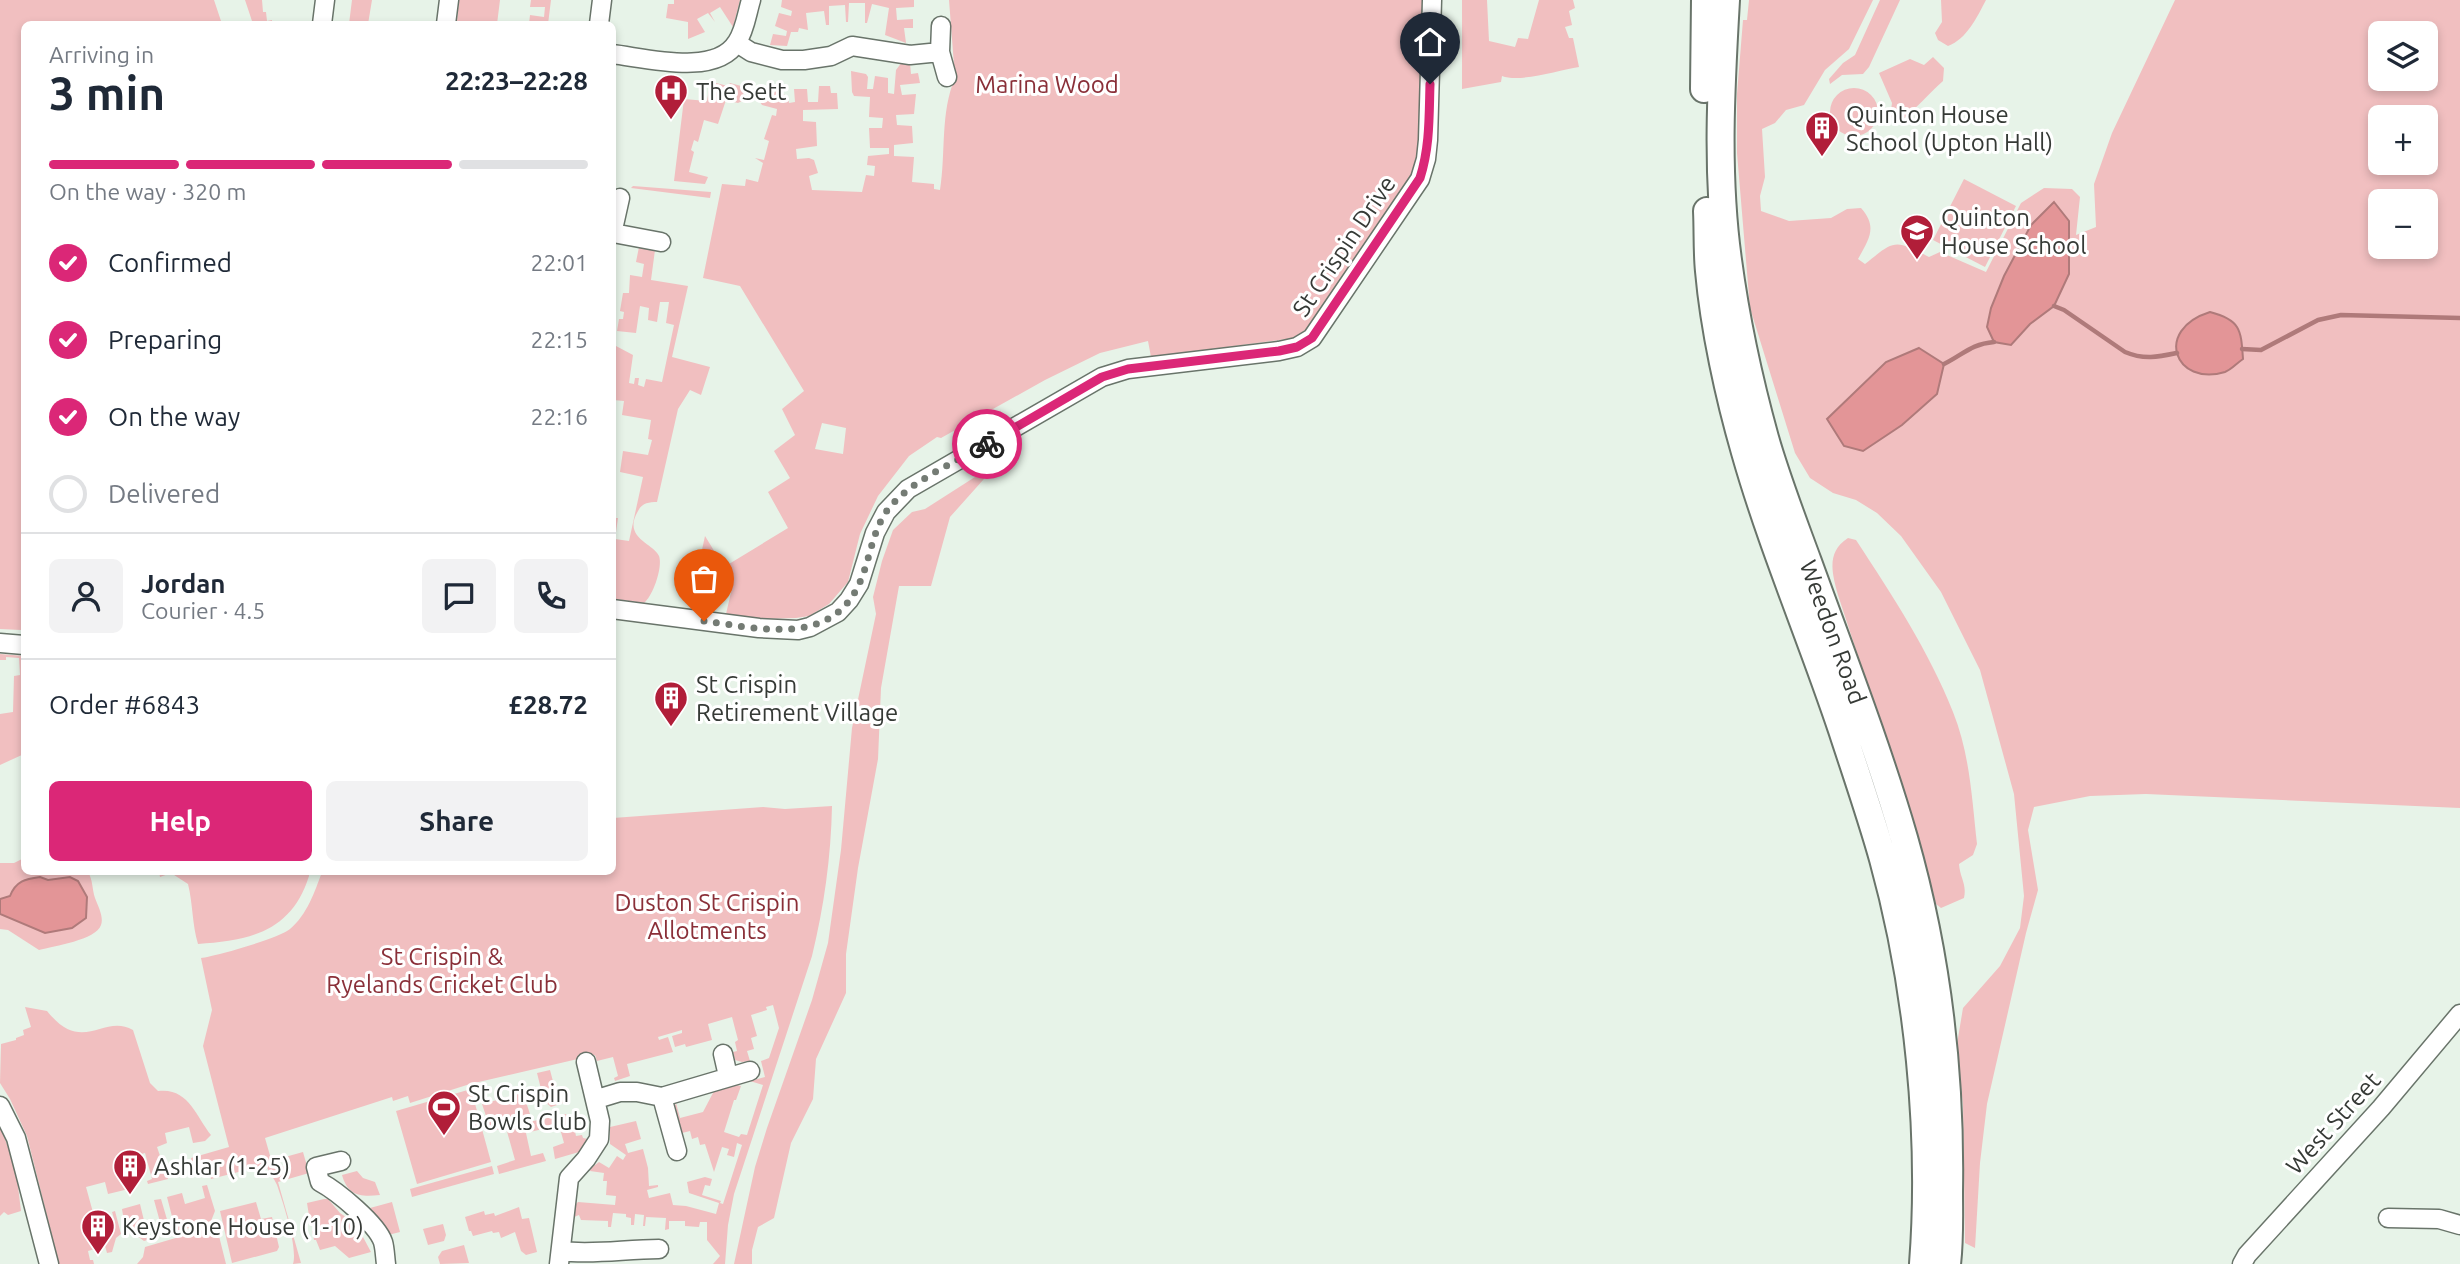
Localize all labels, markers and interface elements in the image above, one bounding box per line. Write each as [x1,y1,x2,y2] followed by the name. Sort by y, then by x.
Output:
[1400,12.0,1460,84] pin
[2368,21,2438,259] map controls
[2368,21,2438,91] button: layers
[1411,23,1449,61] icon: home
[49,42,154,67] text: Arriving in
[445,66,588,95] text: 22:23–22:28
[49,67,165,119] text: 3 min
[975,71,1119,98] park label: Marina Wood
[652,72,690,121] hospital icon: The Sett
[696,78,787,105] place label: The Sett
[1846,101,2053,156] place label: Quinton House School (Upton Hall)
[2368,105,2438,175] button: +
[1803,109,1841,158] building icon: Quinton House School (Upton Hall)
[1287,171,1401,321] street label: St Crispin Drive
[49,179,246,204] text: On the way · 320 m
[2368,189,2438,259] button: −
[1941,204,2086,259] place label: Quinton House School
[1898,212,1936,261] school or university icon: Quinton House School
[49,244,87,282] icon: check
[108,248,232,277] text: Confirmed
[530,250,588,275] text: 22:01
[49,321,87,359] icon: check
[108,325,222,354] text: Preparing
[530,327,588,352] text: 22:15
[49,398,87,436] icon: check
[108,402,240,431] text: On the way
[530,404,588,429] text: 22:16
[952,409,1022,479] courier
[968,425,1006,463] icon: bike
[108,479,220,508] text: Delivered
[674,549,734,621] pin
[1795,556,1871,708] street label: Weedon Road
[49,559,123,633] button: person
[422,559,496,633] button: chat
[514,559,588,633] button: phone
[685,560,723,598] icon: bag
[141,569,226,598] text: Jordan
[141,598,265,623] text: Courier · 4.5
[696,671,898,726] place label: St Crispin Retirement Village
[652,679,690,728] building icon: St Crispin Retirement Village
[49,690,200,719] text: Order #6843
[508,690,588,719] text: £28.72
[49,781,312,861] button: Help
[326,781,588,861] button: Share
[615,889,799,944] park label: Duston St Crispin Allotments
[326,943,558,998] park label: St Crispin & Ryelands Cricket Club
[2280,1066,2386,1179] street label: West Street
[468,1080,587,1135] place label: St Crispin Bowls Club
[425,1088,463,1137] sports icon: St Crispin Bowls Club
[111,1147,149,1196] building icon: Ashlar (1-25)
[154,1153,290,1180] place label: Ashlar (1-25)
[79,1207,117,1256] building icon: Keystone House (1-10)
[122,1213,364,1240] place label: Keystone House (1-10)

